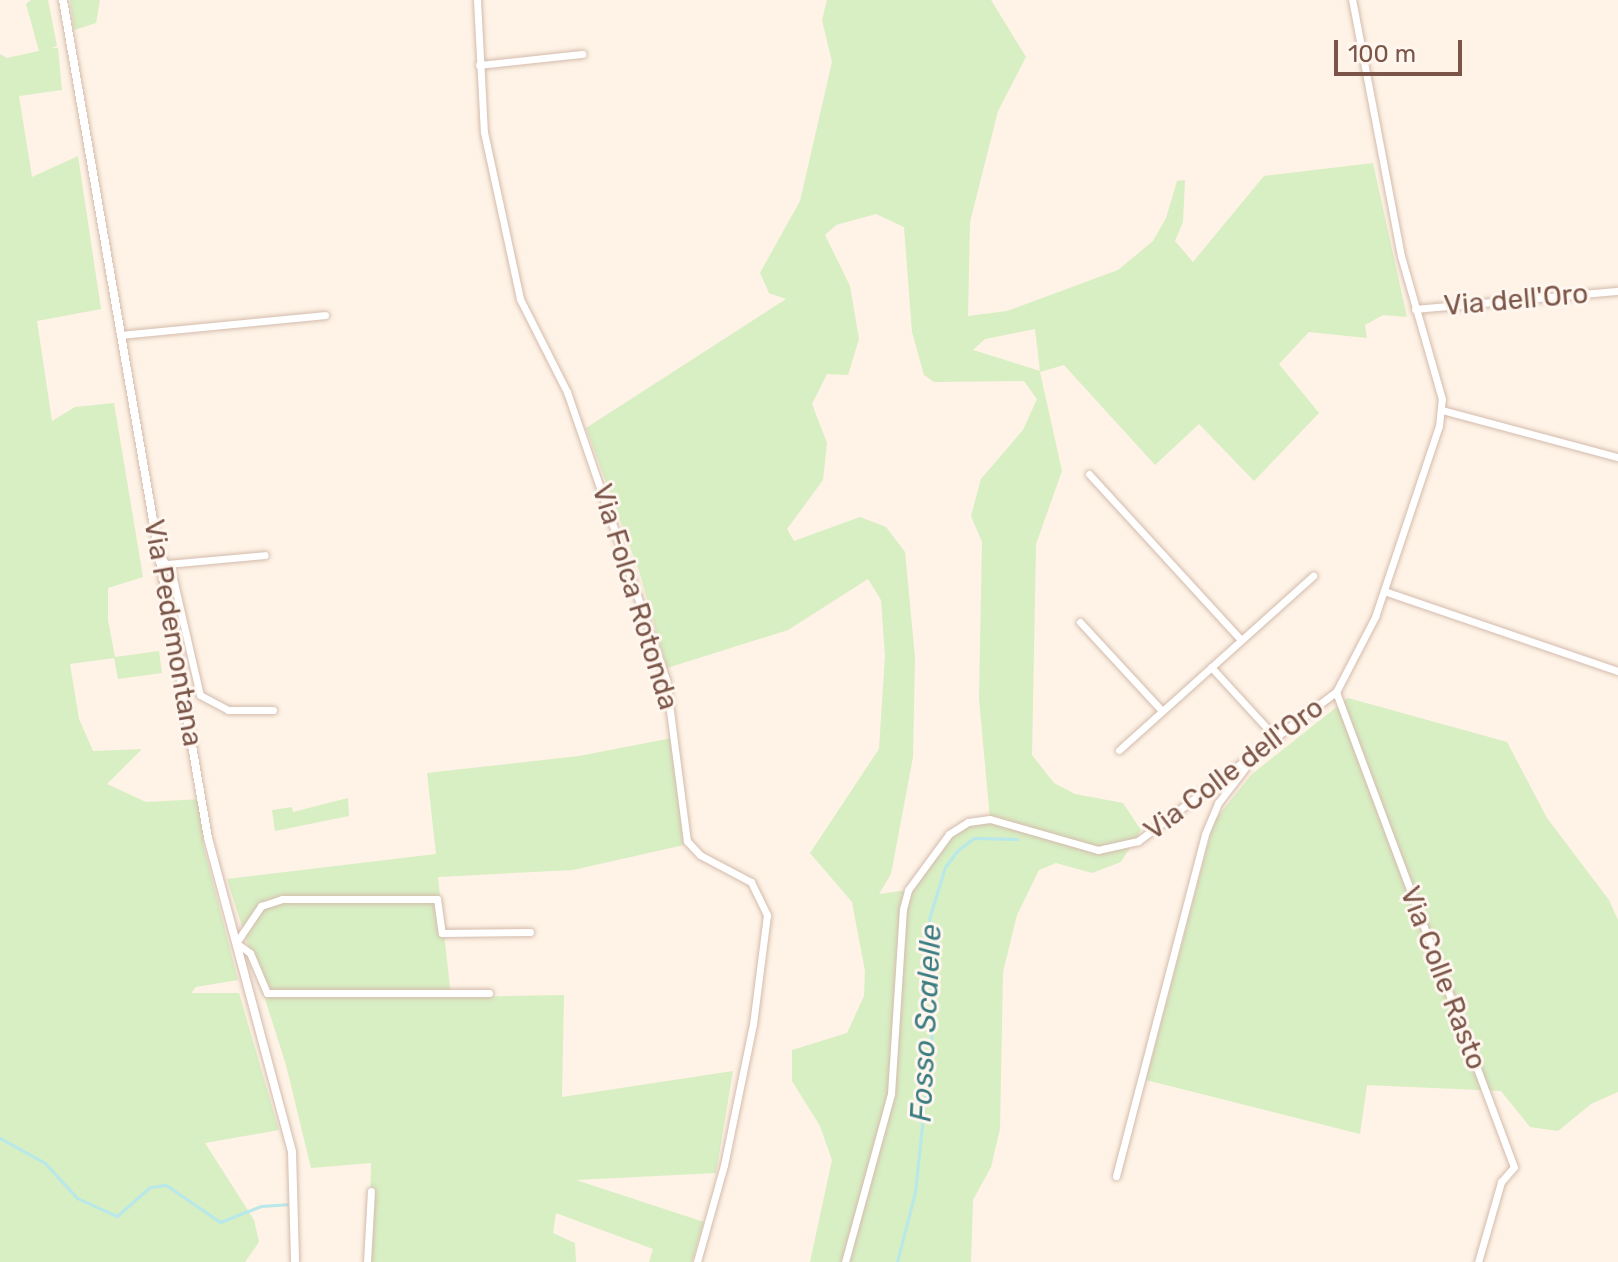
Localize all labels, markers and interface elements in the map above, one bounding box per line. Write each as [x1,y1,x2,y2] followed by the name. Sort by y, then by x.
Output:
[1338,24,1466,74] scale bar
[1348,40,1416,68] text: 100 m
[1442,277,1590,323] street label: Via dell'Oro
[585,480,685,714] street label: Via Folca Rotonda
[137,517,209,749] street label: Via Pedemontana
[1138,691,1330,847] street label: Via Colle dell'Oro
[1393,882,1493,1074] street label: Via Colle Rasto
[903,923,949,1123] water label: Fosso Scalelle

